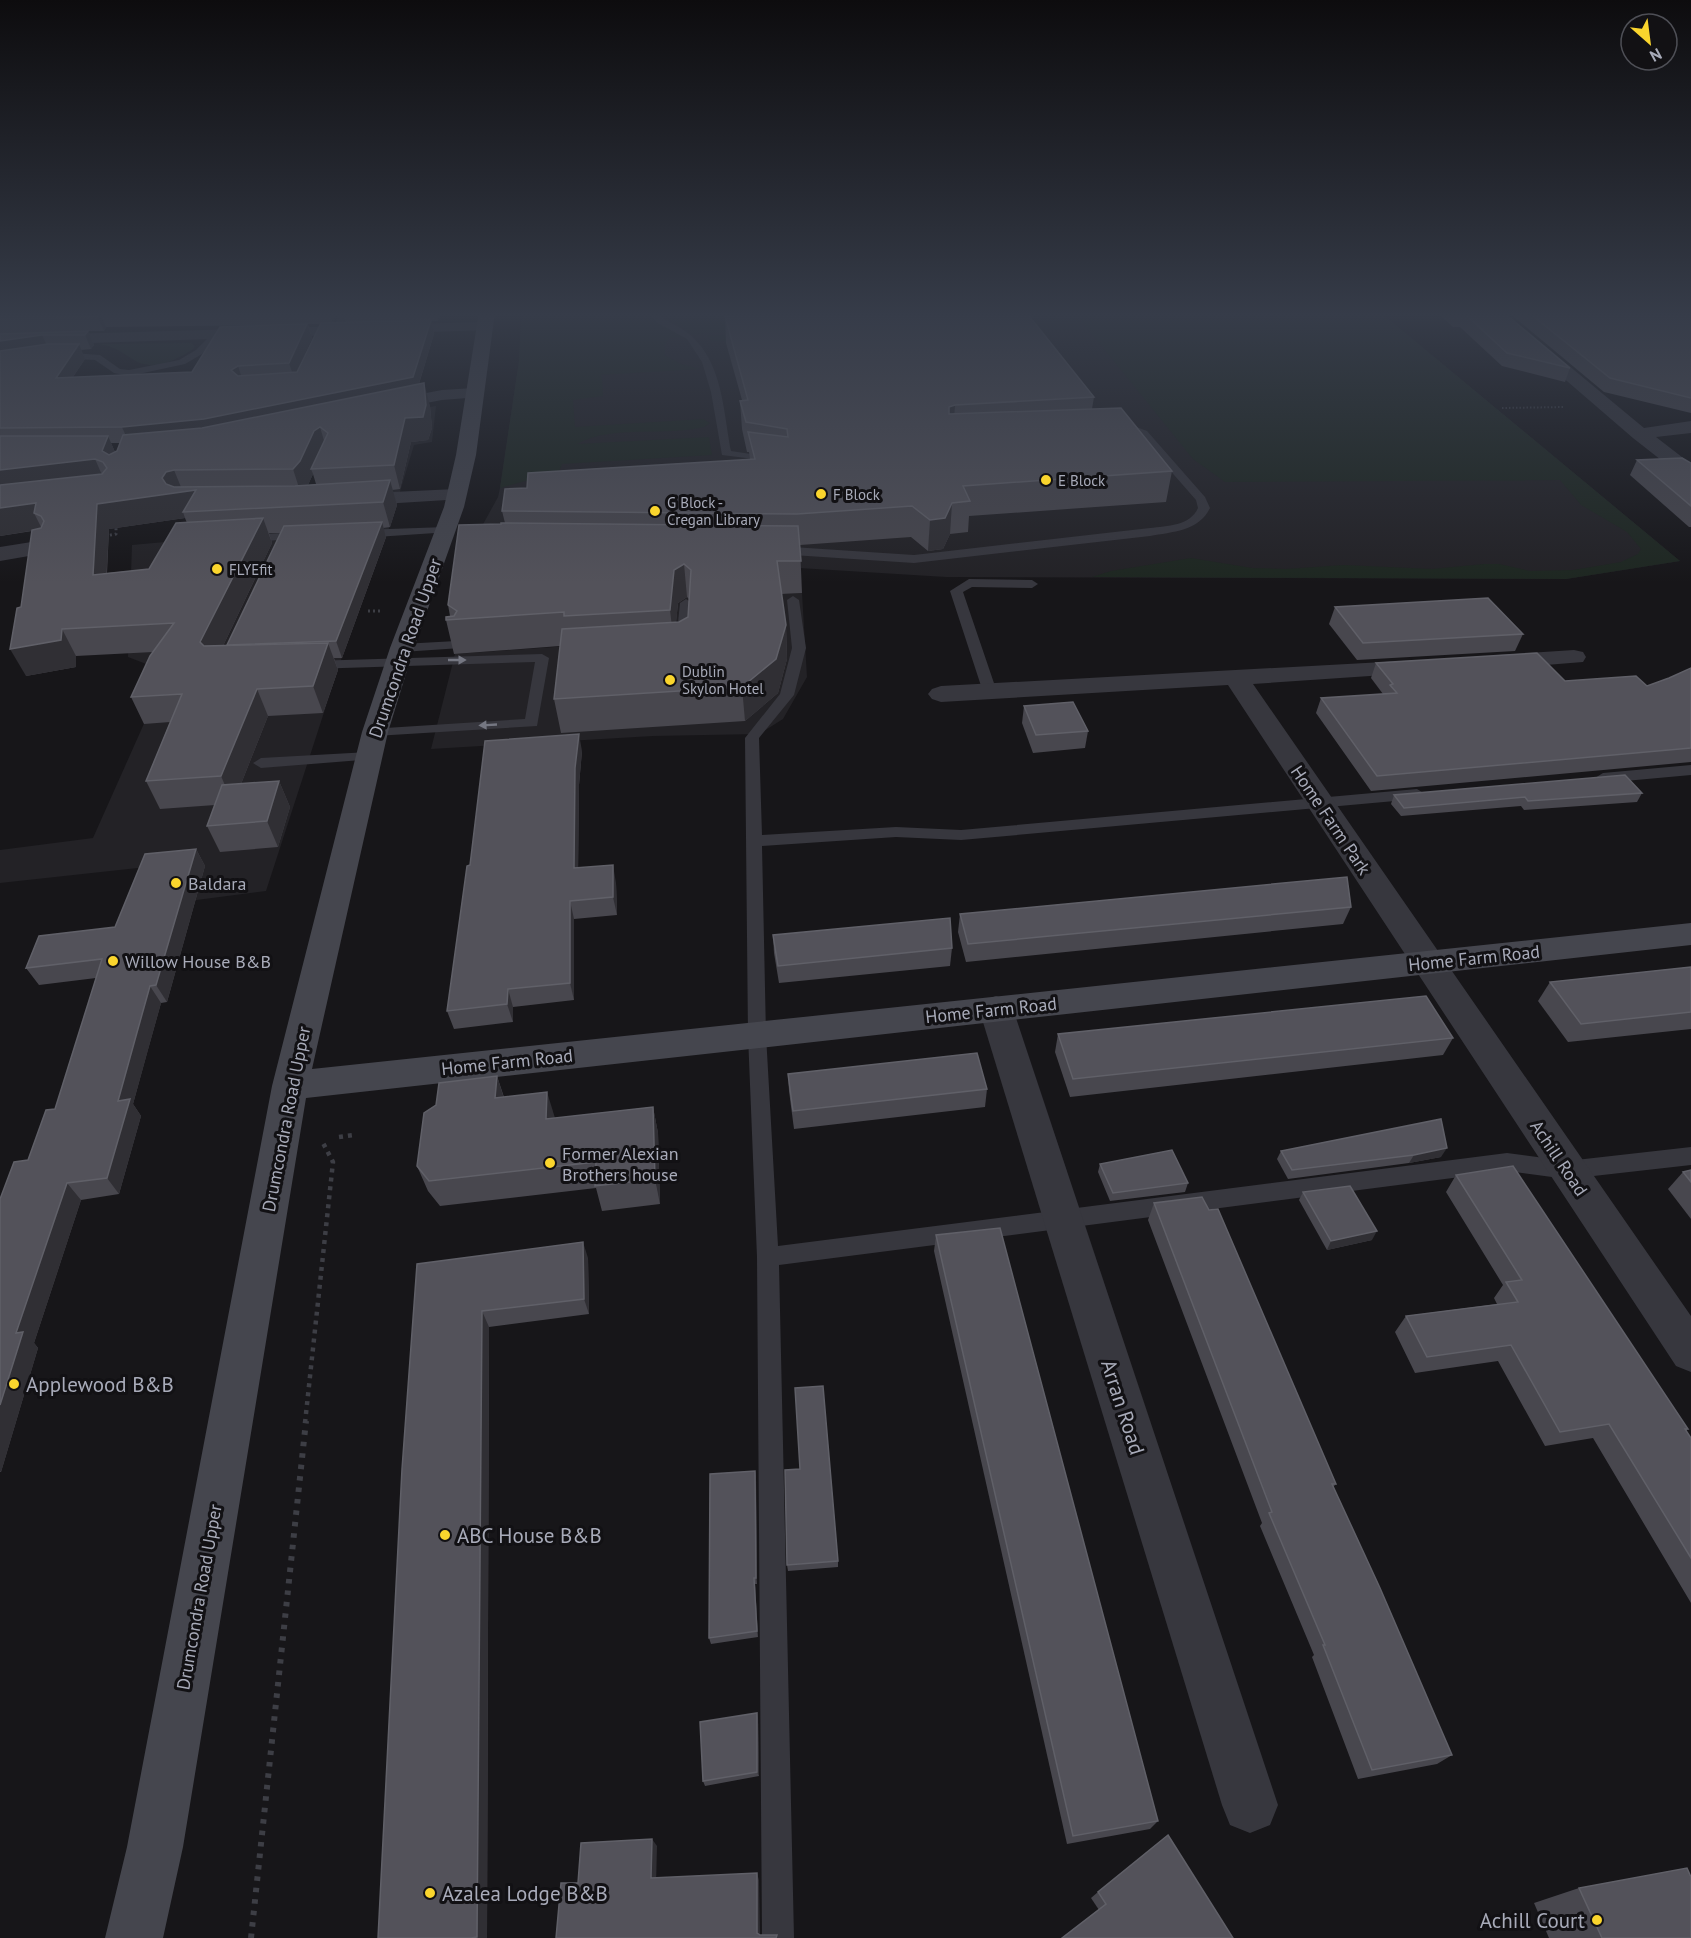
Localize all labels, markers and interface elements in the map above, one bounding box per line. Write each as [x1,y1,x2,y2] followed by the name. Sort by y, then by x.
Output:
[1619,12,1679,72] north arrow
[1647,44,1665,67] text: N
[1058,471,1106,490] place label: E Block
[1039,473,1053,487] marker: E Block
[833,485,881,504] place label: F Block
[814,487,828,501] marker: F Block
[667,493,760,529] place label: G Block - Cregan Library
[648,504,662,518] marker: G Block - Cregan Library
[363,555,447,741] street label: Drumcondra Road Upper
[229,560,273,579] place label: FLYEfit
[210,562,224,576] marker: FLYEfit
[447,656,466,665] one-way arrow
[682,662,764,698] place label: Dublin Skylon Hotel
[663,673,677,687] marker: Dublin Skylon Hotel
[478,720,497,730] one-way arrow
[1286,761,1376,879] street label: Home Farm Park
[188,872,246,895] place label: Baldara
[169,876,183,890] marker: Baldara
[1407,940,1541,976] street label: Home Farm Road
[125,950,271,973] place label: Willow House B&B
[106,954,120,968] marker: Willow House B&B
[924,992,1058,1028] street label: Home Farm Road
[257,1024,315,1214] street label: Drumcondra Road Upper
[440,1044,574,1080] street label: Home Farm Road
[1525,1116,1593,1200] street label: Achill Road
[562,1142,679,1186] place label: Former Alexian Brothers house
[543,1156,557,1170] marker: Former Alexian Brothers house
[1095,1356,1151,1458] street label: Arran Road
[26,1371,174,1398] place label: Applewood B&B
[7,1377,21,1391] marker: Applewood B&B
[171,1502,227,1692] street label: Drumcondra Road Upper
[457,1522,602,1549] place label: ABC House B&B
[438,1528,452,1542] marker: ABC House B&B
[442,1880,608,1907] place label: Azalea Lodge B&B
[423,1886,437,1900] marker: Azalea Lodge B&B
[1480,1907,1585,1934] place label: Achill Court
[1590,1913,1604,1927] marker: Achill Court

